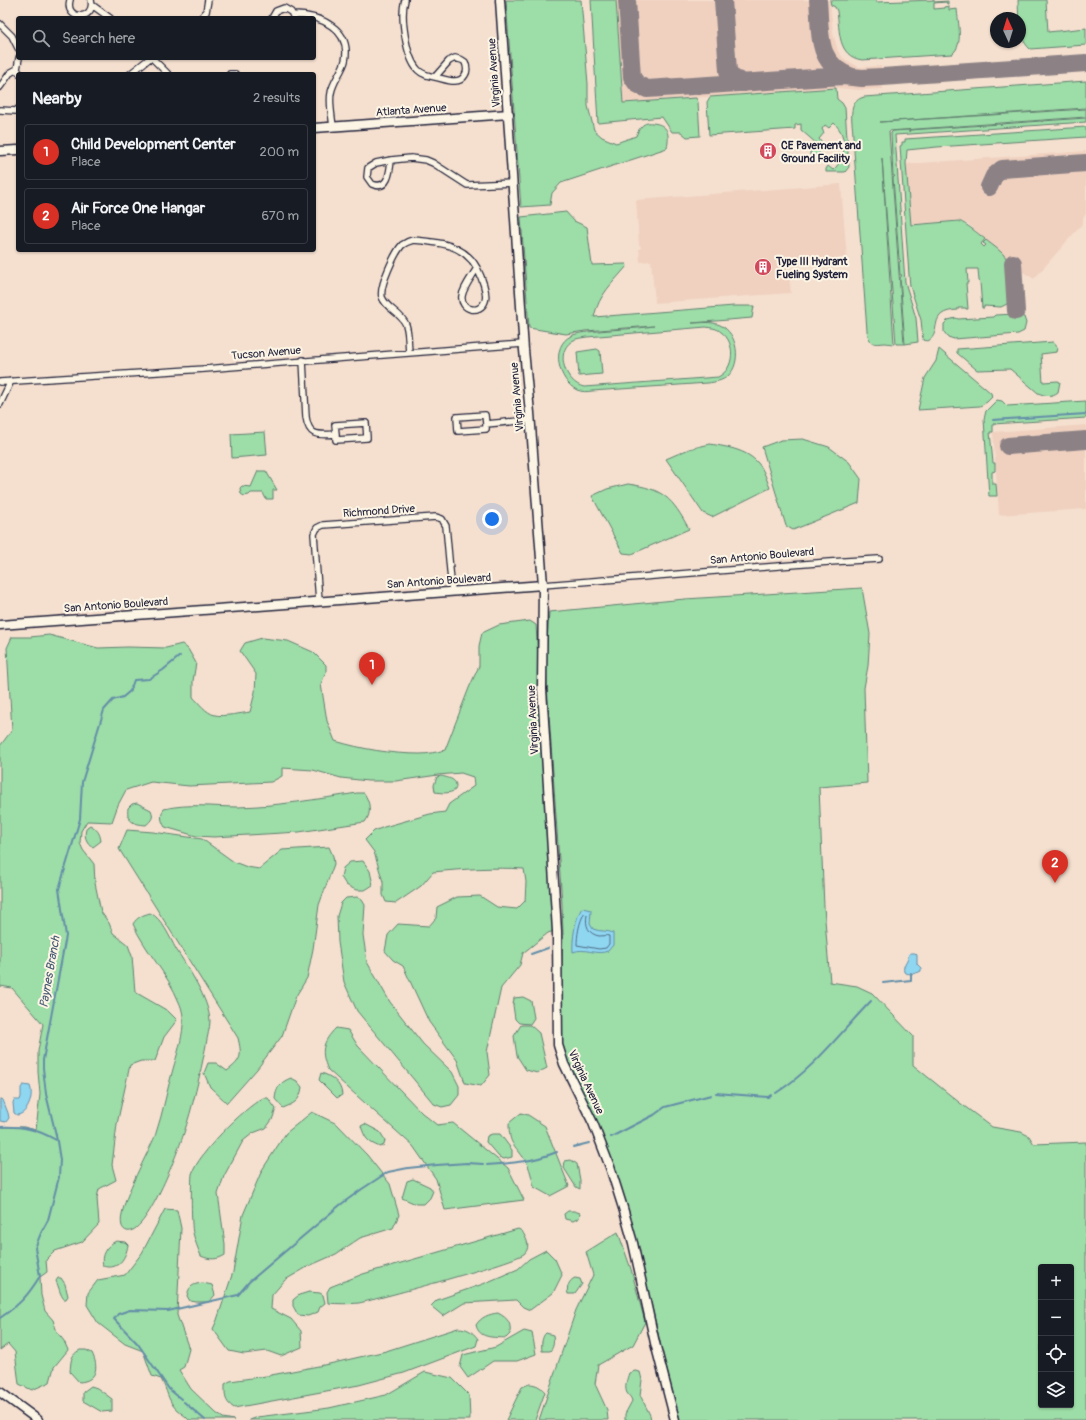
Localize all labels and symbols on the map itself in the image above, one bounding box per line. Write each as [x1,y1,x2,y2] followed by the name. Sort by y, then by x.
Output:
[990,12,1026,48] north arrow
[485,37,503,108] street label: Virginia Avenue
[375,101,447,119] street label: Atlanta Avenue
[781,139,861,165] place label: CE Pavement and Ground Facility
[758,141,778,161] building icon: CE Pavement and Ground Facility
[775,255,848,281] place label: Type III Hydrant Fueling System
[753,257,773,277] building icon: Type III Hydrant Fueling System
[231,343,302,363] street label: Tucson Avenue
[507,361,526,432] street label: Virginia Avenue
[343,502,416,520] street label: Richmond Drive
[482,509,502,529] your location
[709,545,815,567] street label: San Antonio Boulevard
[386,571,492,591] street label: San Antonio Boulevard
[63,595,169,615] street label: San Antonio Boulevard
[359,652,385,685] pin: 1
[525,684,541,755] street label: Virginia Avenue
[1042,850,1068,883] pin: 2
[36,934,64,1009] water label: Paynes Branch
[565,1048,607,1117] street label: Virginia Avenue

